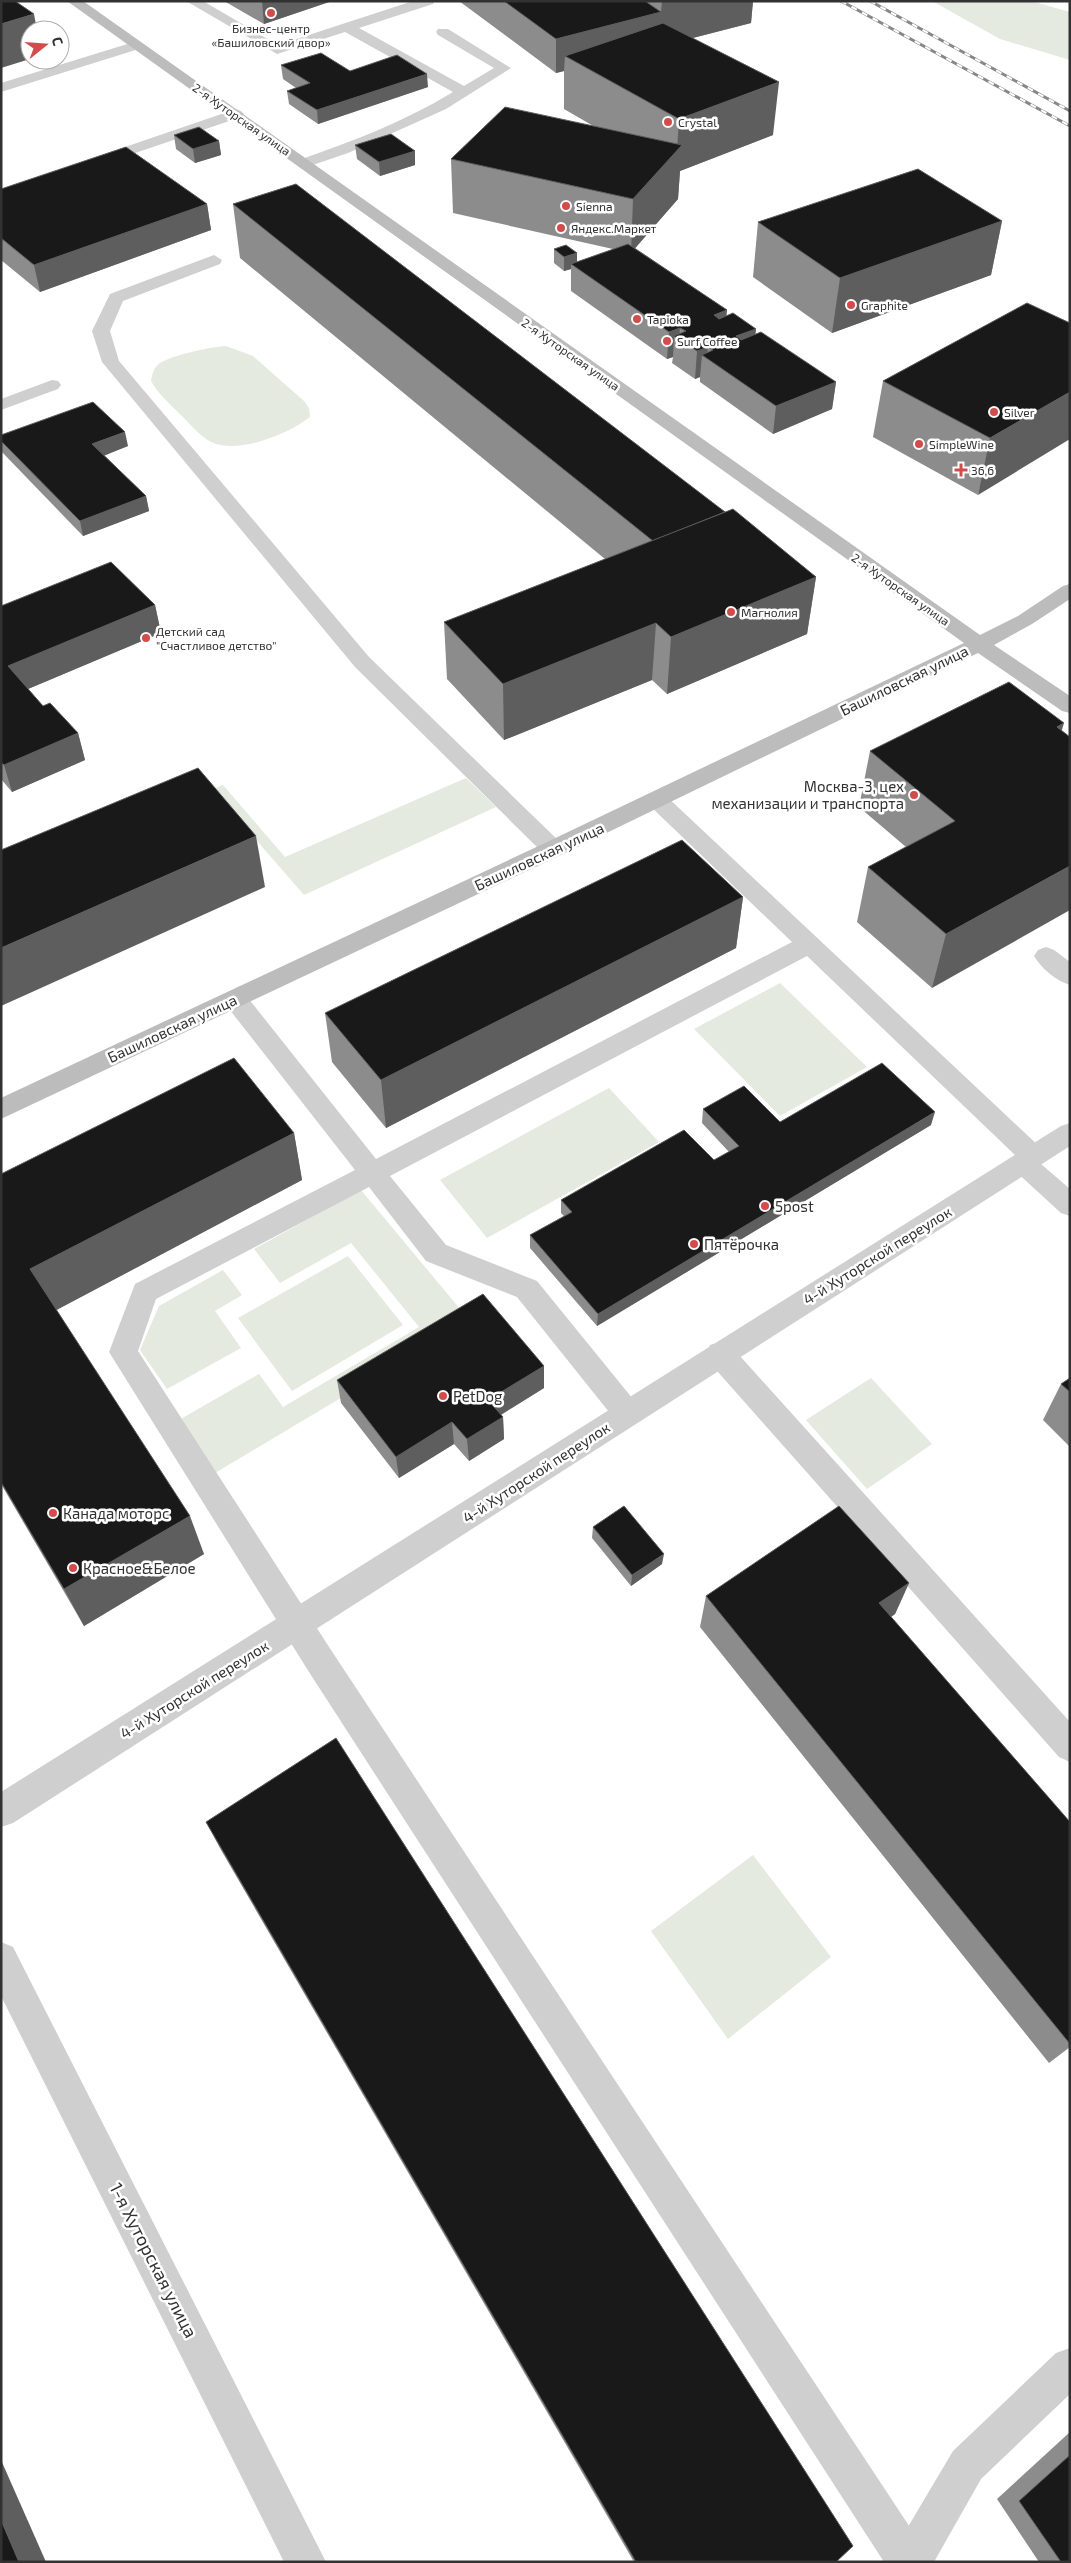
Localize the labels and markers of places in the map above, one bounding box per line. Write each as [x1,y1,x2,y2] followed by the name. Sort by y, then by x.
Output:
[265,7,277,19] marker: Бизнес-центр «Башиловский двор»
[211,21,331,49] place label: Бизнес-центр «Башиловский двор»
[678,115,717,129] place label: Crystal
[662,116,674,128] marker: Crystal
[576,199,613,213] place label: Sienna
[560,200,572,212] marker: Sienna
[571,221,657,235] place label: Яндекс.Маркет
[555,222,567,234] marker: Яндекс.Маркет
[861,298,908,312] place label: Graphite
[845,299,857,311] marker: Graphite
[647,312,689,326] place label: Tapioka
[631,313,643,325] marker: Tapioka
[677,334,737,348] place label: Surf Coffee
[661,335,673,347] marker: Surf Coffee
[1004,405,1035,419] place label: Silver
[988,406,1000,418] marker: Silver
[929,437,994,451] place label: SimpleWine
[913,438,925,450] marker: SimpleWine
[971,463,994,477] place label: 36,6
[955,464,967,476] marker: 36,6
[741,605,798,619] place label: Магнолия
[725,606,737,618] marker: Магнолия
[156,624,276,652] place label: Детский сад "Счастливое детство"
[140,632,152,644] marker: Детский сад "Счастливое детство"
[711,777,904,812] place label: Москва-3, цех механизации и транспорта
[908,789,920,801] marker: Москва-3, цех механизации и транспорта
[775,1197,814,1215] place label: 5post
[759,1200,771,1212] marker: 5post
[704,1235,779,1253] place label: Пятёрочка
[688,1238,700,1250] marker: Пятёрочка
[453,1387,503,1405] place label: PetDog
[437,1390,449,1402] marker: PetDog
[63,1504,169,1522] place label: Канада моторс
[47,1507,59,1519] marker: Канада моторс
[83,1559,196,1577] place label: Красное&Белое
[67,1562,79,1574] marker: Красное&Белое

